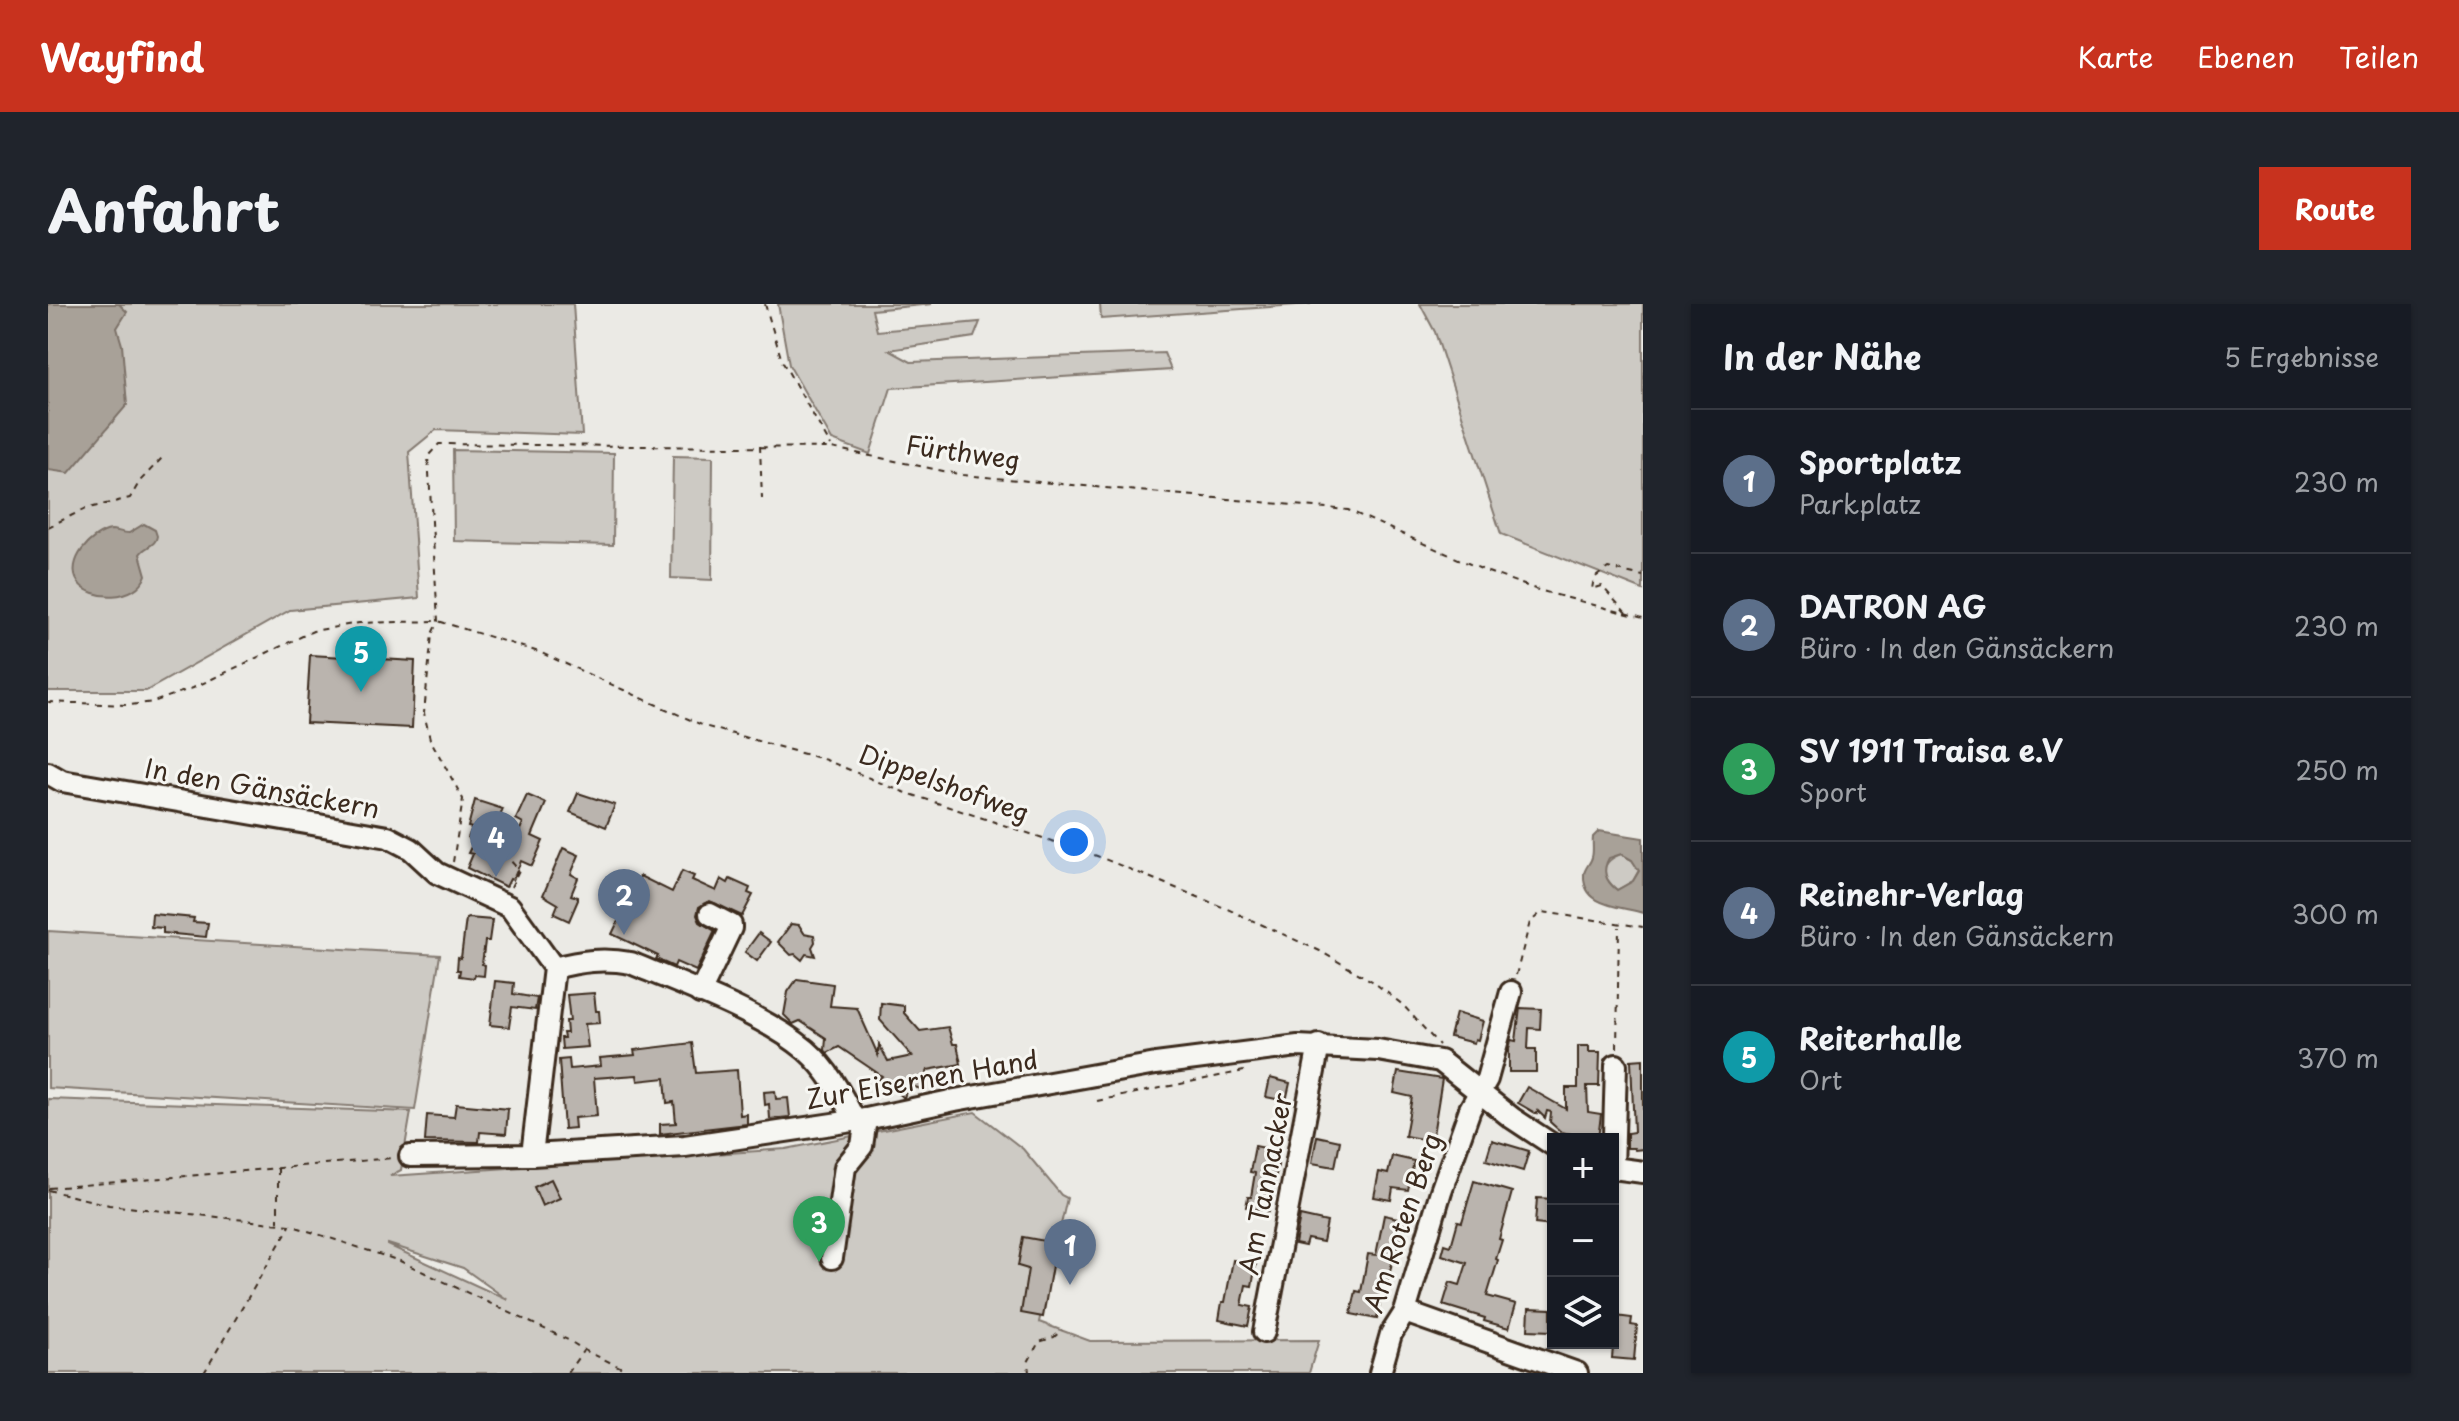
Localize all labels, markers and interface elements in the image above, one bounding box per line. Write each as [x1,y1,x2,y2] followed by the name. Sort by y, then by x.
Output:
[40,28,204,85] text: Wayfind
[2078,35,2153,78] text: Karte
[2197,35,2295,78] text: Ebenen
[2339,35,2419,78] text: Teilen
[48,166,281,251] text: Anfahrt
[2259,167,2411,250] button: Route
[1723,330,1921,382] text: In der Nähe
[2224,337,2379,376] text: 5 Ergebnisse
[904,424,1023,479] street label: Fürthweg
[1799,439,1962,484] text: Sportplatz
[1743,462,1755,501] text: 1
[2294,462,2379,501] text: 230 m
[1799,484,1921,523] text: Parkplatz
[1799,583,1986,628] text: DATRON AG
[1740,606,1758,645] text: 2
[2294,606,2379,645] text: 230 m
[335,626,387,692] pin: 5
[1799,628,2114,667] text: Büro · In den Gänsäckern
[1799,727,2063,772] text: SV 1911 Traisa e.V
[854,734,1035,832] street label: Dippelshofweg
[142,748,383,827] street label: In den Gänsäckern
[1740,750,1758,789] text: 3
[2295,750,2379,789] text: 250 m
[1799,772,1867,811] text: Sport
[470,811,522,877] pin: 4
[1054,822,1094,862] your location
[598,869,650,935] pin: 2
[1799,871,2024,916] text: Reinehr-Verlag
[1740,894,1758,933] text: 4
[2292,894,2379,933] text: 300 m
[1799,916,2114,955] text: Büro · In den Gänsäckern
[1799,1015,1962,1060] text: Reiterhalle
[1741,1038,1757,1077] text: 5
[2297,1038,2379,1077] text: 370 m
[803,1039,1041,1118] street label: Zur Eisernen Hand
[1799,1060,1842,1099] text: Ort
[1228,1089,1301,1278] street label: Am Tannacker
[1353,1128,1451,1318] street label: Am Roten Berg
[1547,1133,1619,1349] map controls
[1547,1133,1619,1205] button: +
[793,1196,845,1262] pin: 3
[1547,1205,1619,1277] button: −
[1044,1219,1096,1285] pin: 1
[1547,1277,1619,1349] button: layers

